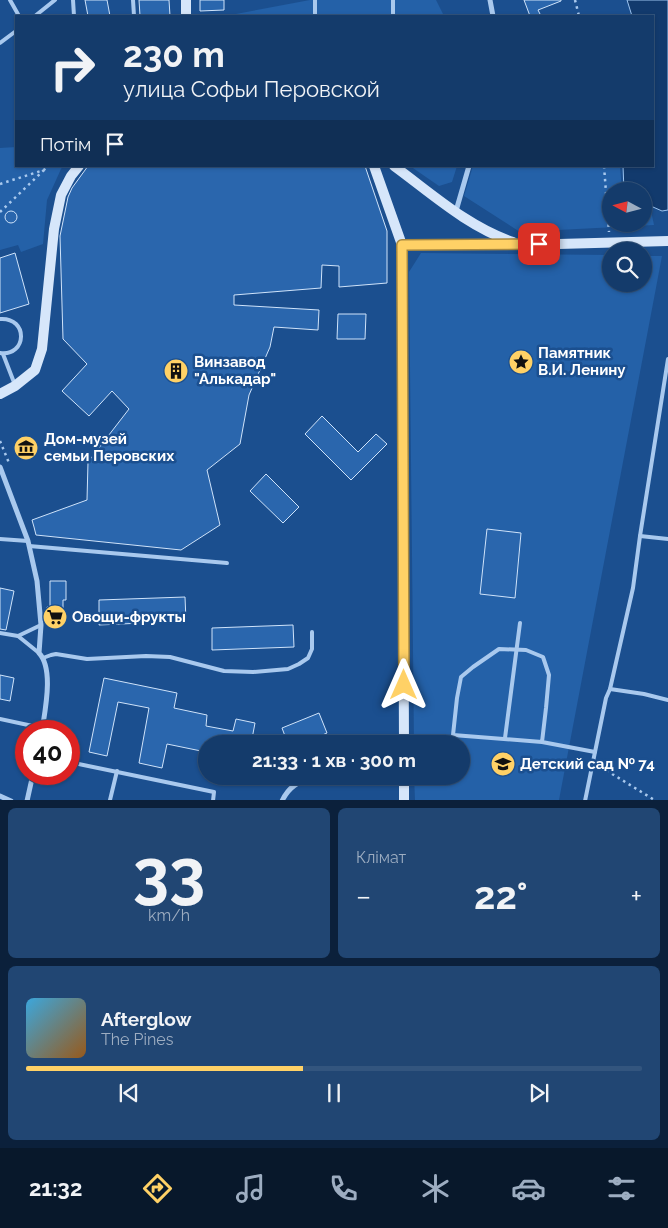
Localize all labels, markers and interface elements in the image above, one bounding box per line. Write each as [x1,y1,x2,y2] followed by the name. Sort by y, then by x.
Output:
[123,34,225,75] text: 230 m
[40,35,105,100] icon: right
[123,76,380,102] text: улица Софьи Перовской
[101,130,129,158] icon: arrive
[40,133,91,155] text: Потім
[602,182,652,232] north arrow
[602,182,652,292] map controls
[518,223,560,265] pin
[525,230,553,258] icon: arrive
[602,242,652,292] button: search
[538,344,626,379] place label: Памятник В.И. Ленину
[508,349,534,375] place icon: Памятник В.И. Ленину
[194,353,276,388] place label: Винзавод "Алькадар"
[163,358,189,384] building icon: Винзавод "Алькадар"
[44,430,174,465] place label: Дом-музей семьи Перовских
[13,435,39,461] museum icon: Дом-музей семьи Перовских
[42,604,68,630] supermarket icon: Овощи-фрукты
[72,608,186,626] place label: Овощи-фрукты
[377,658,429,710] position arrow
[15,720,80,785] speed limit sign: 40
[252,749,416,771] text: 21:33 · 1 хв · 300 m
[490,751,516,777] school or university icon: Детский сад № 74
[520,755,655,773] place label: Детский сад № 74
[133,835,205,911] text: 33
[356,848,406,867] text: Клімат
[474,873,527,918] text: 22°
[356,880,371,913] text: −
[630,880,642,913] text: +
[148,906,190,925] text: km/h
[101,1008,191,1030] text: Afterglow
[101,1030,173,1049] text: The Pines
[115,1079,143,1107] icon: previous
[320,1079,348,1107] icon: pause
[525,1079,553,1107] icon: next
[140,1171,175,1206] icon: directions
[233,1171,268,1206] icon: music
[326,1171,361,1206] icon: phone
[418,1171,453,1206] icon: climate
[511,1171,546,1206] icon: car
[604,1171,639,1206] icon: filters
[29,1175,82,1201] text: 21:32

